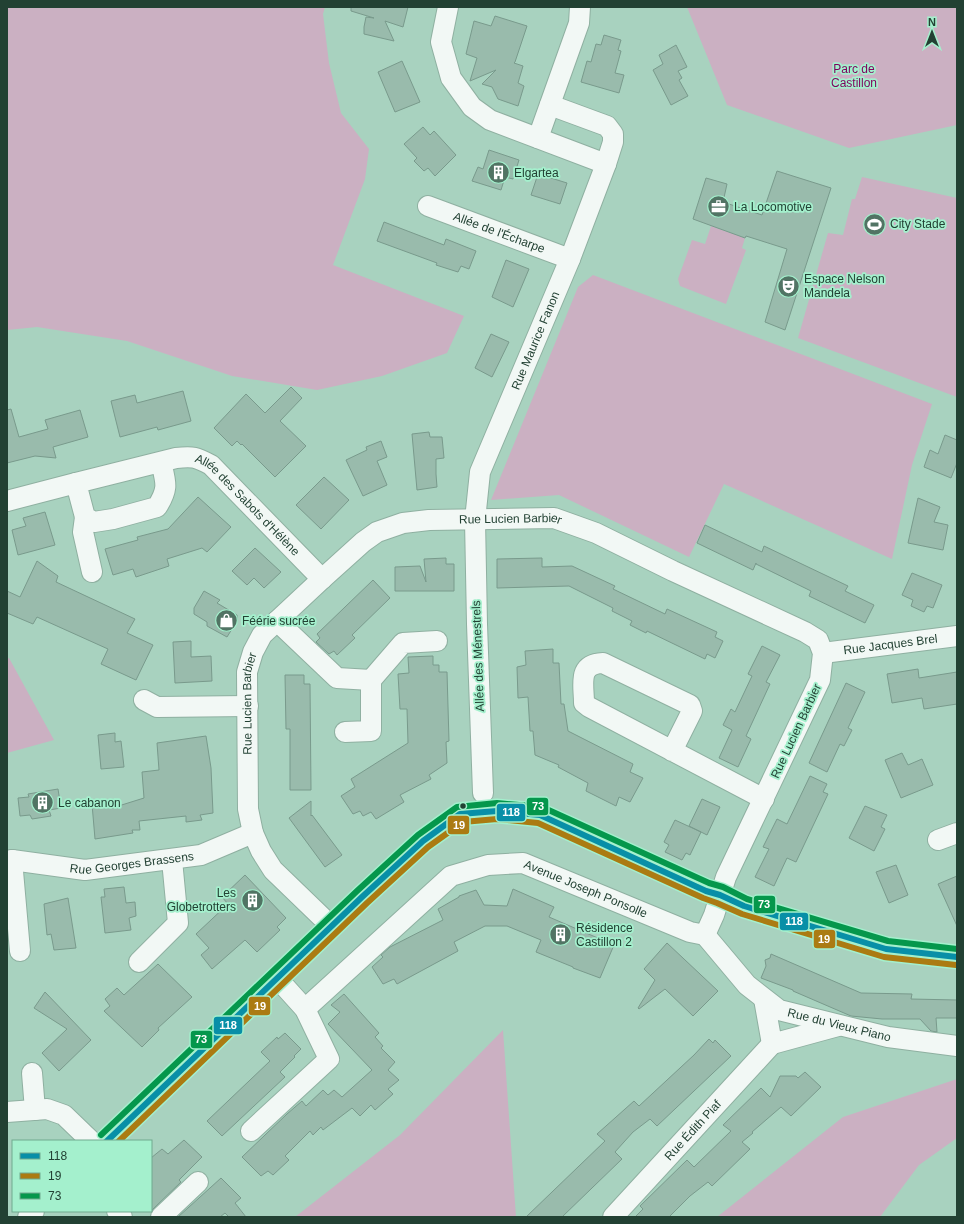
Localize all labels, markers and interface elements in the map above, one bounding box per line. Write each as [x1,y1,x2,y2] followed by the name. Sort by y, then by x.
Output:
[912,12,952,52] north arrow
[928,16,936,28] text: N
[831,62,877,90] park label: Parc de Castillon
[485,160,511,186] building icon: Elgartea
[514,166,559,180] place label: Elgartea
[705,194,731,220] office icon: La Locomotive
[734,200,812,214] place label: La Locomotive
[452,209,547,256] street label: Allée de l'Écharpe
[861,211,887,237] sports icon: City Stade
[890,217,946,231] place label: City Stade
[804,272,885,300] place label: Espace Nelson Mandela
[775,273,801,299] theatre icon: Espace Nelson Mandela
[509,289,562,392] street label: Rue Maurice Fanon
[193,451,303,559] street label: Allée des Sabots d'Hélène
[459,510,564,527] street label: Rue Lucien Barbier
[469,600,487,712] street label: Allée des Ménestrels
[214,608,240,634] shop icon: Féérie sucrée
[242,614,316,628] place label: Féérie sucrée
[843,632,938,657] street label: Rue Jacques Brel
[240,651,259,755] street label: Rue Lucien Barbier
[768,681,824,781] street label: Rue Lucien Barbier
[29,790,55,816] building icon: Le cabanon
[58,796,121,810] place label: Le cabanon
[526,797,549,816] line badge: 73
[532,800,544,812] text: 73
[458,801,468,811] unlabelled marker
[496,803,526,822] line badge: 118
[502,806,520,818] text: 118
[447,815,470,835] line badge: 19
[453,819,465,831] text: 19
[69,849,195,877] street label: Rue Georges Brassens
[522,857,650,921] street label: Avenue Joseph Ponsolle
[167,886,236,914] place label: Les Globetrotters
[239,887,265,913] building icon: Les Globetrotters
[753,895,776,914] line badge: 73
[758,898,770,910] text: 73
[779,912,809,931] line badge: 118
[785,915,803,927] text: 118
[576,921,633,949] place label: Résidence Castillon 2
[547,922,573,948] building icon: Résidence Castillon 2
[813,929,836,949] line badge: 19
[818,933,830,945] text: 19
[248,996,271,1016] line badge: 19
[254,1000,266,1012] text: 19
[786,1005,893,1045] street label: Rue du Vieux Piano
[213,1016,243,1035] line badge: 118
[219,1019,237,1031] text: 118
[190,1030,213,1049] line badge: 73
[195,1033,207,1045] text: 73
[662,1097,724,1163] street label: Rue Édith Piaf
[12,1140,152,1212] legend
[48,1149,67,1163] text: 118
[48,1169,62,1183] text: 19
[48,1189,62,1203] text: 73

